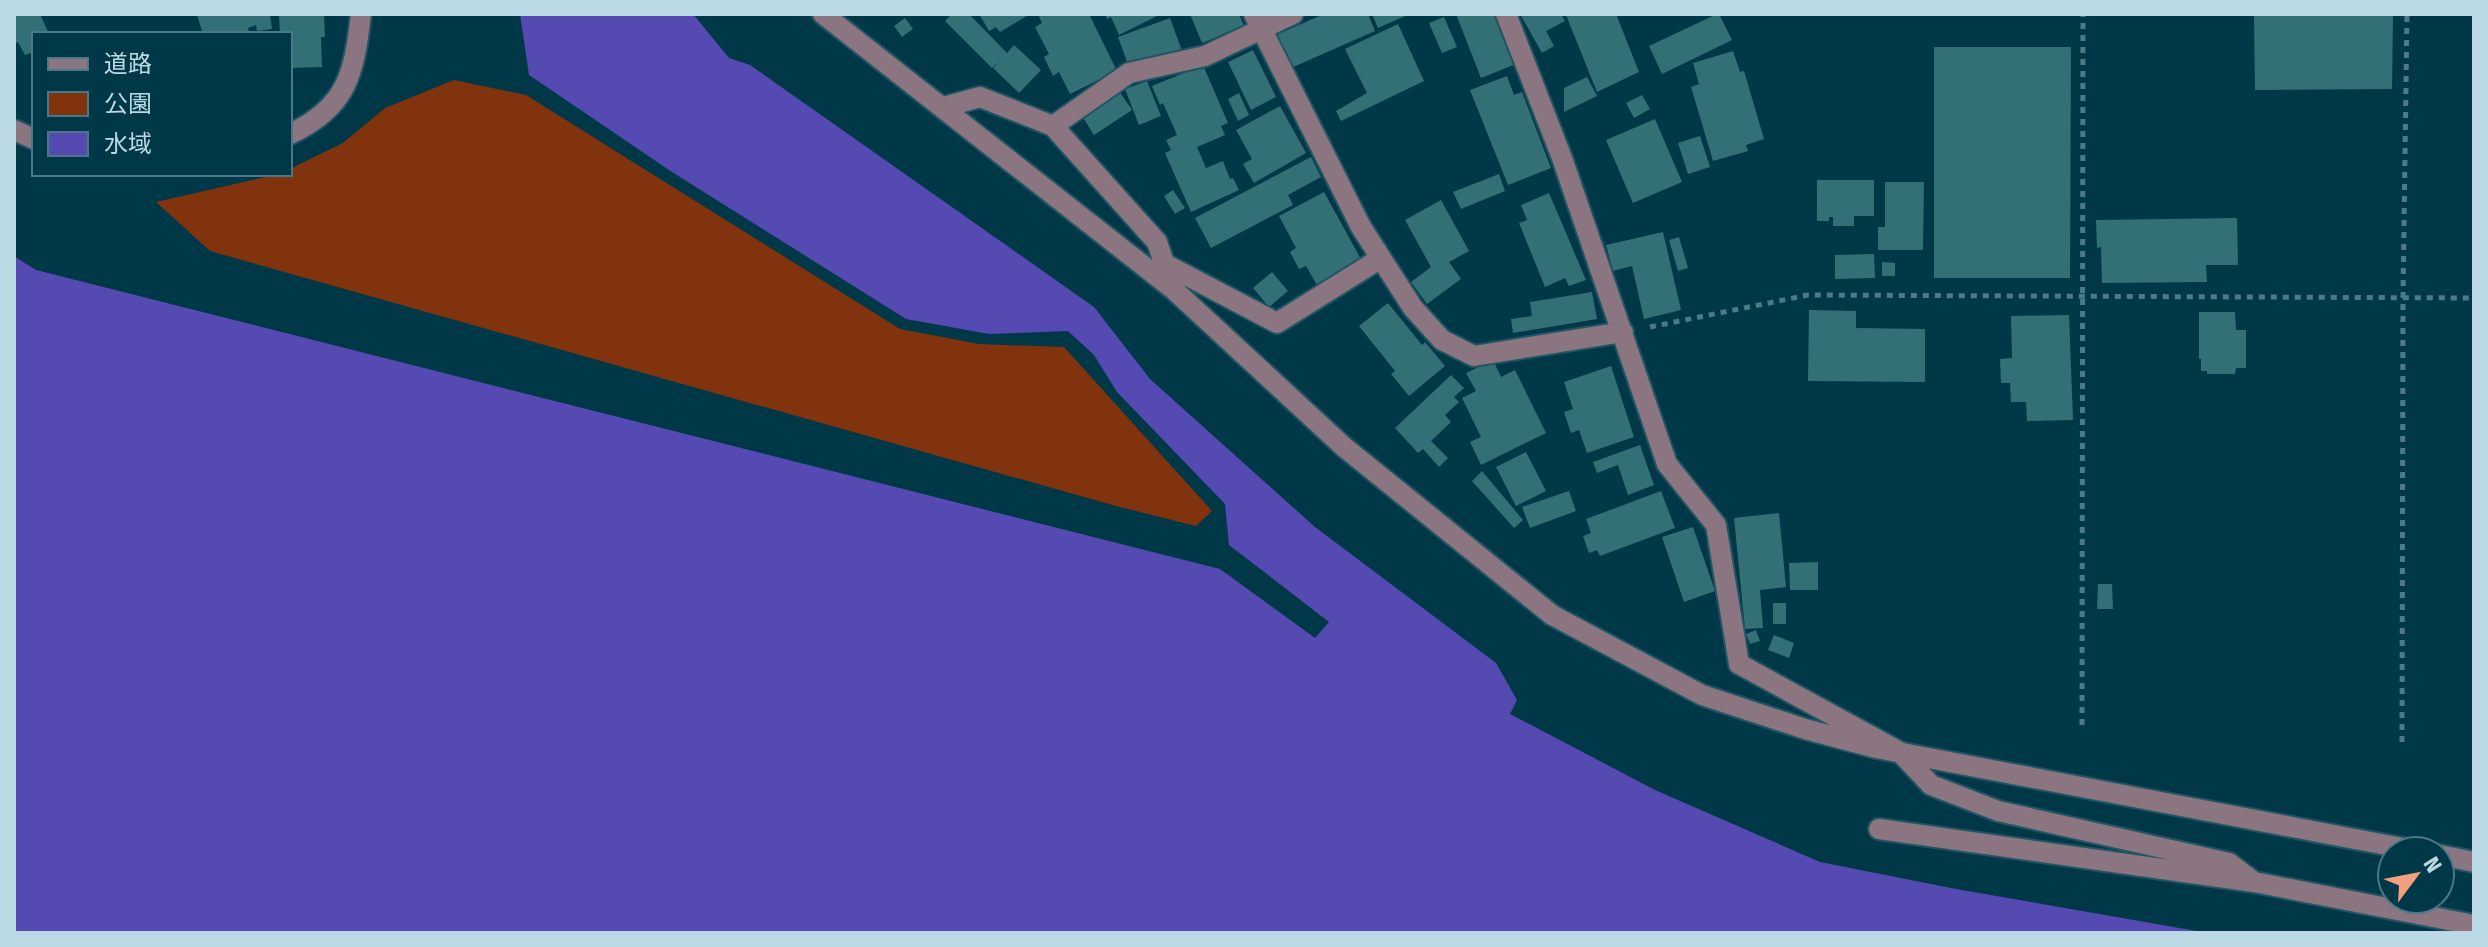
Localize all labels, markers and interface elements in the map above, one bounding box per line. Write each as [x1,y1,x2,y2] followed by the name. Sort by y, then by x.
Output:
[32,32,292,176] legend
[104,50,152,78] text: 道路
[104,90,152,118] text: 公園
[104,130,152,158] text: 水域
[2376,835,2456,915] north arrow
[2418,852,2447,877] text: N

